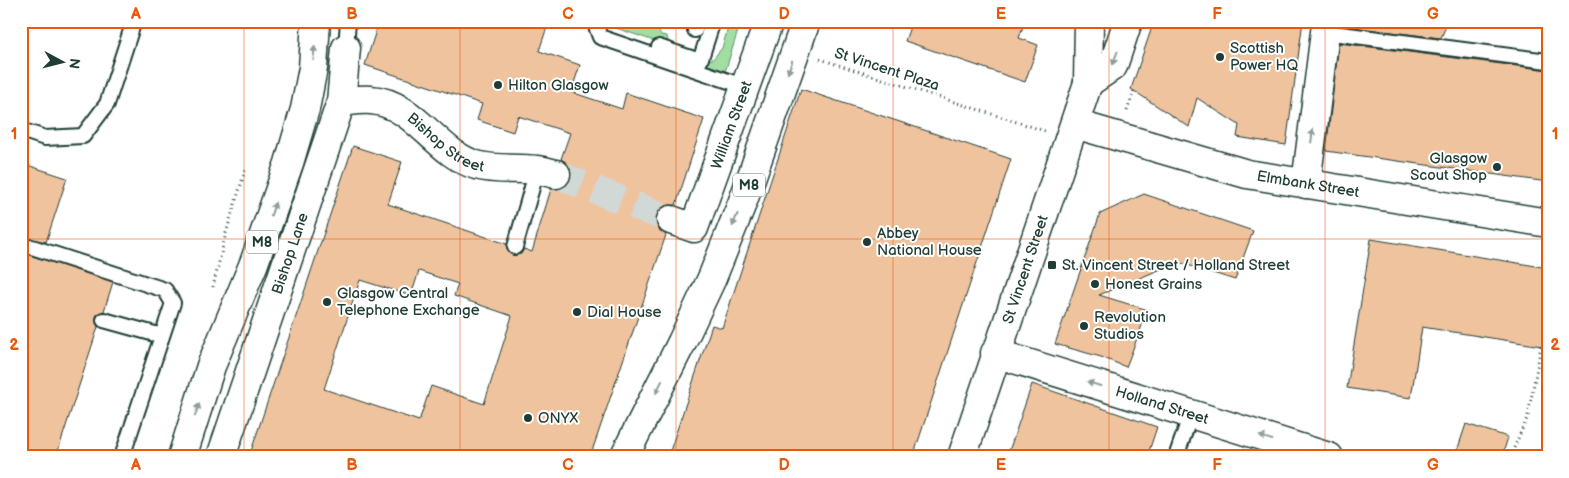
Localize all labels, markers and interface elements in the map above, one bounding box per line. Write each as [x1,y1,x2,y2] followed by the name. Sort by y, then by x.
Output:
[130,5,141,24] text: A
[346,5,358,24] text: B
[562,5,574,24] text: C
[778,5,790,24] text: D
[996,5,1006,24] text: E
[1212,5,1222,24] text: F
[1427,5,1439,24] text: G
[38,38,88,88] north arrow
[1230,39,1299,75] place label: Scottish Power HQ
[310,44,318,60] one-way arrow
[832,44,942,95] street label: St Vincent Plaza
[1111,51,1119,65] one-way arrow
[1214,51,1226,63] marker: Scottish Power HQ
[65,57,83,70] text: N
[786,60,794,75] one-way arrow
[508,76,609,95] place label: Hilton Glasgow
[707,78,757,172] street label: William Street
[492,79,504,91] marker: Hilton Glasgow
[403,109,486,177] street label: Bishop Street
[11,125,17,144] text: 1
[1552,125,1558,144] text: 1
[1308,128,1316,144] one-way arrow
[1410,149,1487,185] place label: Glasgow Scout Shop
[1491,161,1503,173] marker: Glasgow Scout Shop
[1255,167,1361,202] street label: Elmbank Street
[733,174,765,196] road number: M8
[270,202,277,217] one-way arrow
[268,210,313,297] street label: Bishop Lane
[999,212,1053,326] street label: St Vincent Street
[731,213,739,227] one-way arrow
[877,224,982,260] place label: Abbey National House
[246,230,278,253] road number: M8
[861,236,873,248] marker: Abbey National House
[1062,256,1290,275] place label: St. Vincent Street / Holland Street
[1046,259,1058,271] marker: St. Vincent Street / Holland Street
[1105,275,1203,294] place label: Honest Grains
[1089,278,1101,290] marker: Honest Grains
[337,284,480,320] place label: Glasgow Central Telephone Exchange
[321,296,333,308] marker: Glasgow Central Telephone Exchange
[587,303,661,322] place label: Dial House
[571,306,583,318] marker: Dial House
[1094,308,1166,344] place label: Revolution Studios
[1078,320,1090,332] marker: Revolution Studios
[9,336,19,355] text: 2
[1550,336,1560,355] text: 2
[655,380,663,394] one-way arrow
[1086,380,1101,388] one-way arrow
[1113,382,1211,429] street label: Holland Street
[194,403,202,418] one-way arrow
[538,409,578,428] place label: ONYX
[522,412,534,424] marker: ONYX
[1258,434,1273,441] one-way arrow
[130,456,141,475] text: A
[346,456,358,475] text: B
[562,456,574,475] text: C
[778,456,790,475] text: D
[996,456,1006,475] text: E
[1212,456,1222,475] text: F
[1427,456,1439,475] text: G

